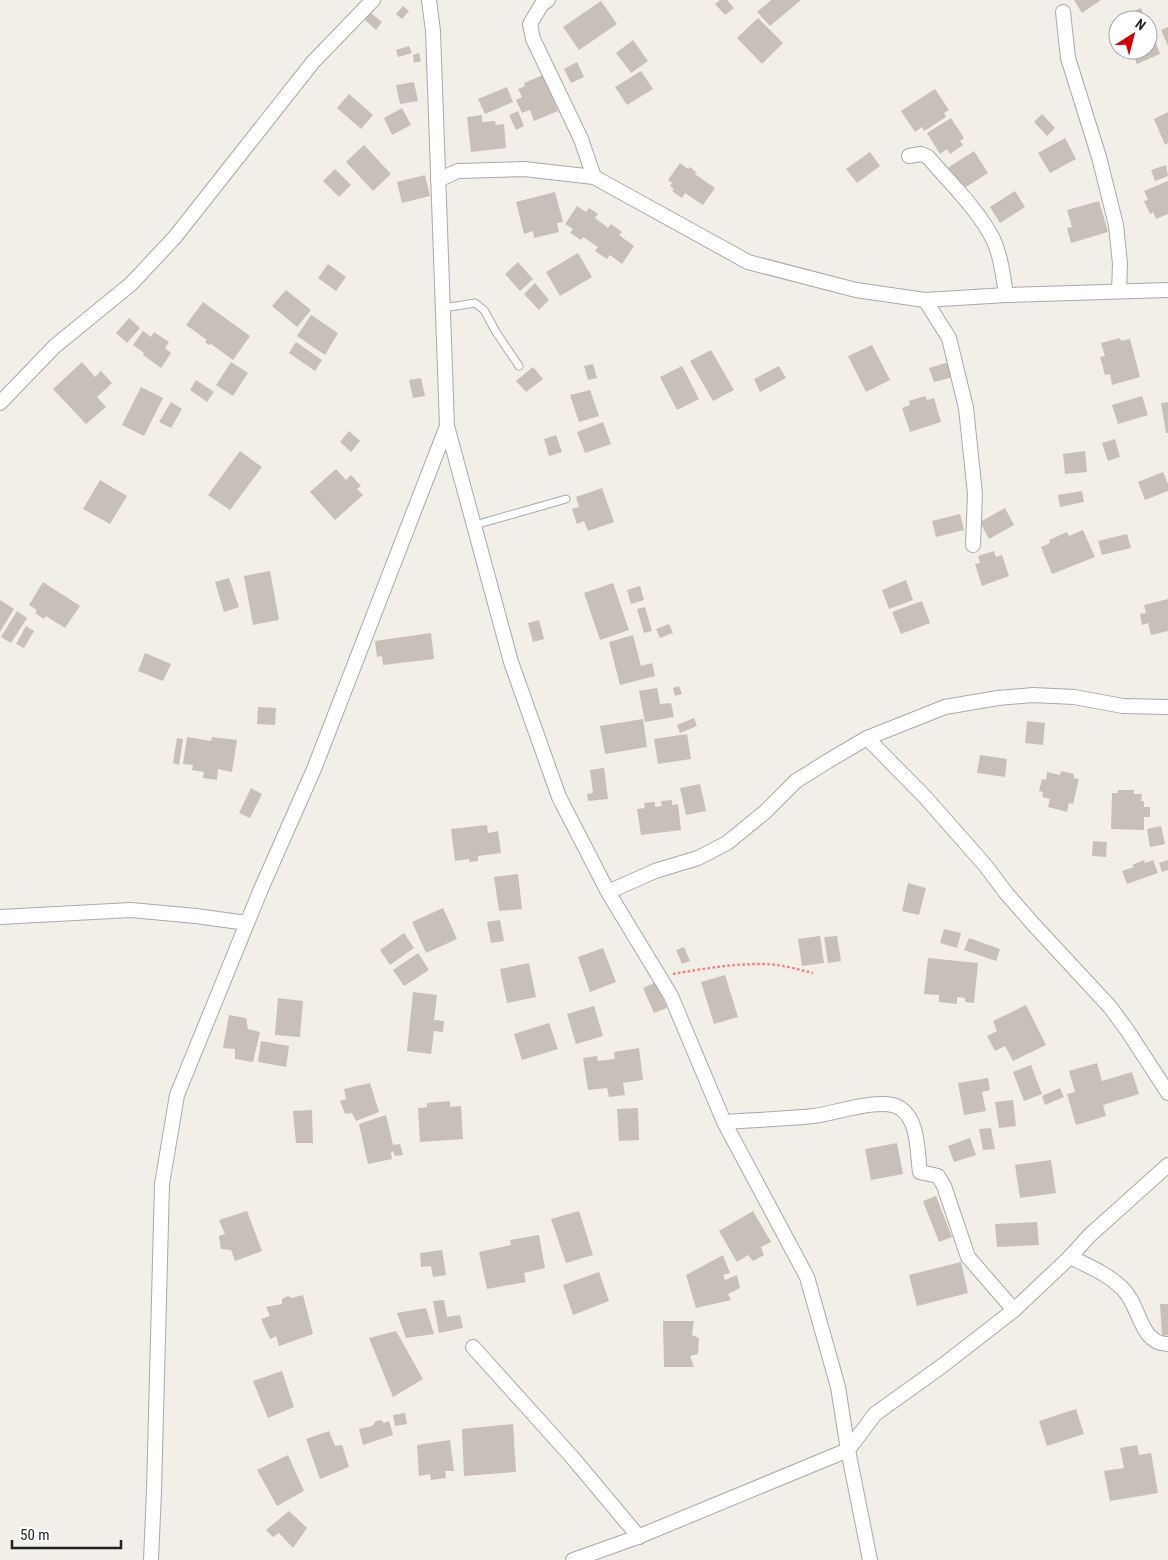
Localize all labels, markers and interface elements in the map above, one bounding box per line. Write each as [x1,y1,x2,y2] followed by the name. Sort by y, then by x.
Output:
[1108,10,1158,60] north arrow
[1132,15,1149,33] text: N
[12,1518,121,1550] scale bar
[20,1526,50,1544] text: 50 m

